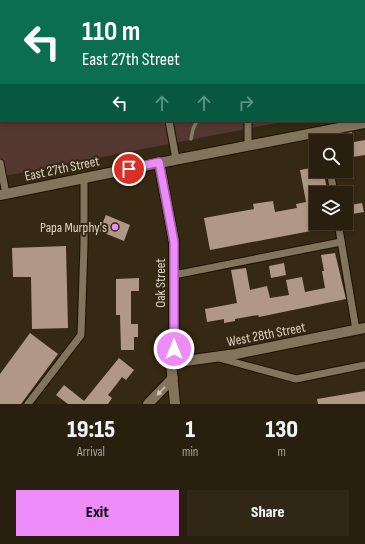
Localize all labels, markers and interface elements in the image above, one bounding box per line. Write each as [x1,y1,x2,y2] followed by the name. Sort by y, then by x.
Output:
[82,15,140,48] text: 110 m
[16,16,68,68] icon: left
[82,49,180,70] text: East 27th Street
[109,92,131,114] icon: left
[151,92,173,114] icon: ahead
[193,92,215,114] icon: ahead
[235,92,257,114] icon: right
[309,134,353,230] map controls
[309,134,353,178] button: search
[23,152,101,185] street label: East 27th Street
[112,152,146,186] pin
[118,158,140,180] icon: arrive
[309,186,353,230] button: layers
[40,219,107,236] place label: Papa Murphy's
[110,222,120,232] marker: Papa Murphy's
[152,258,169,308] street label: Oak Street
[225,319,307,350] street label: West 28th Street
[153,328,195,370] position arrow
[156,386,165,396] one-way arrow
[67,415,115,444] text: 19:15
[185,415,195,444] text: 1
[265,415,298,444] text: 130
[77,444,105,460] text: Arrival
[182,444,198,460] text: min
[278,444,286,460] text: m
[16,490,179,536] button: Exit
[187,490,349,536] button: Share

